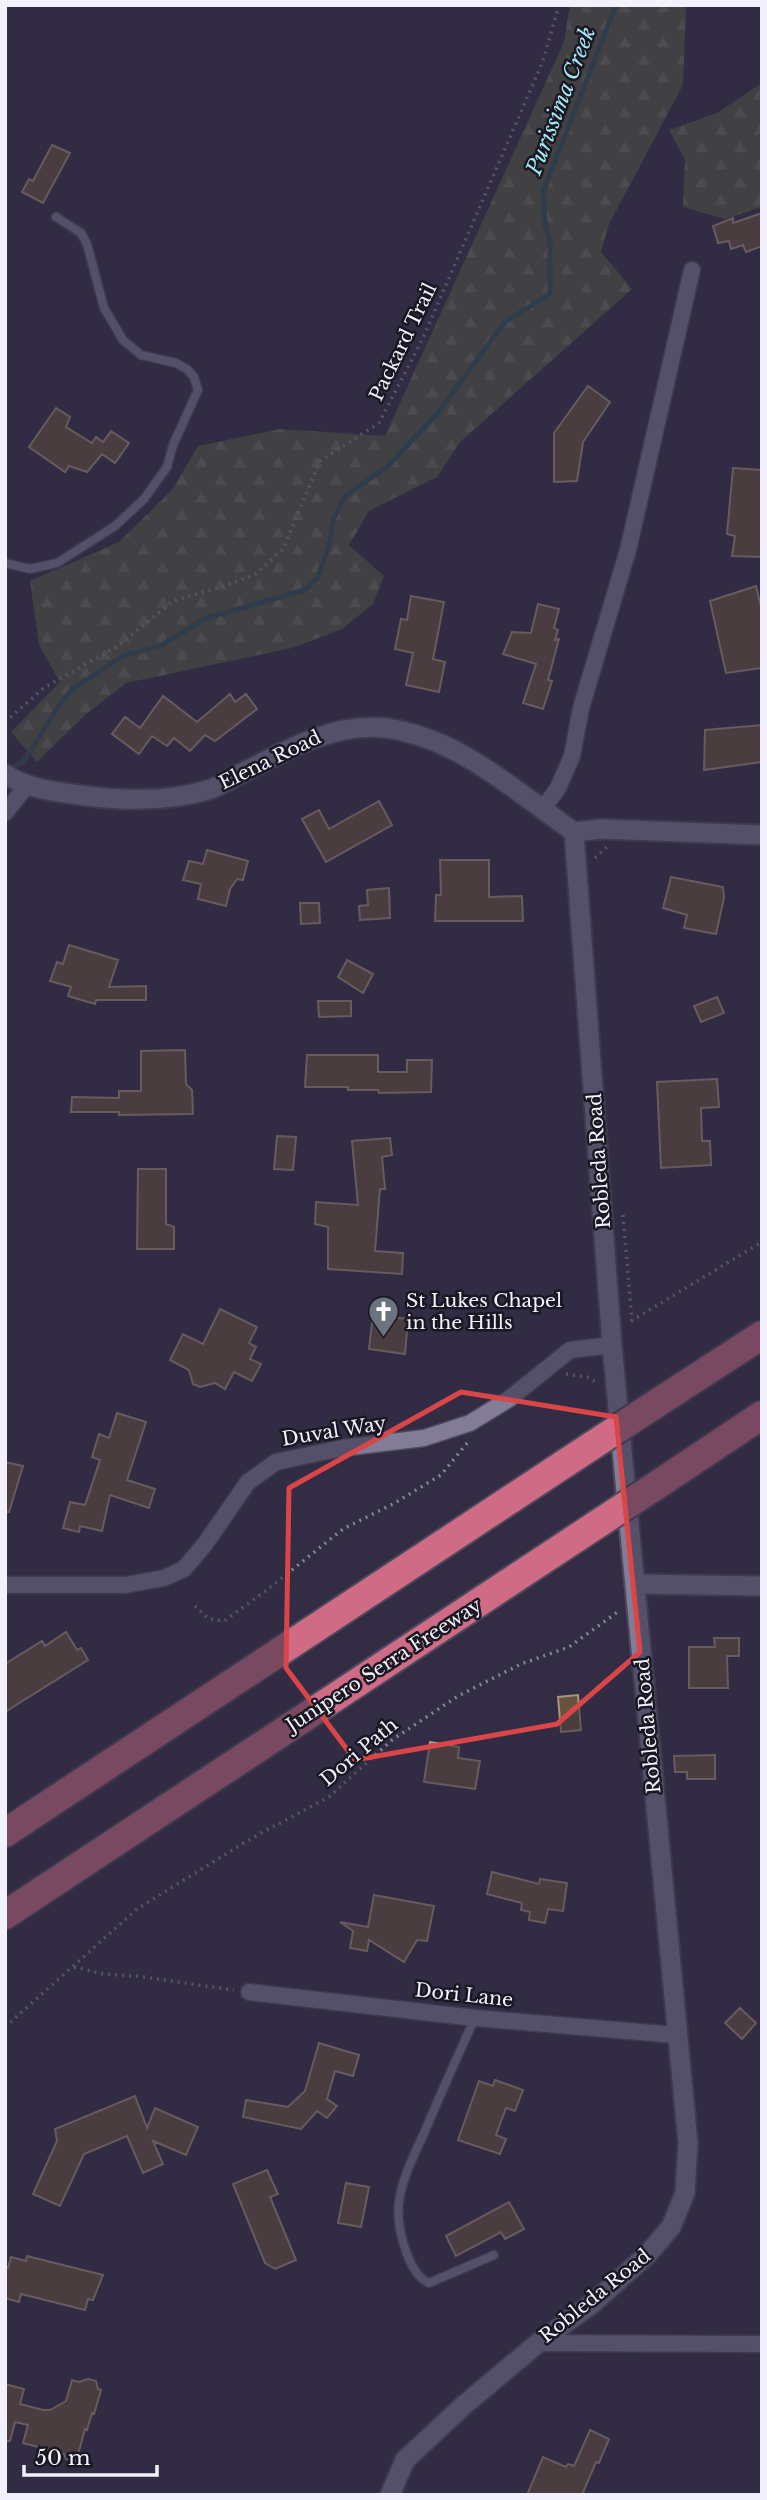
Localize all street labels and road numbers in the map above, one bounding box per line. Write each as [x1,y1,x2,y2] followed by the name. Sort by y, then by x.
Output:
[365,279,441,405] street label: Packard Trail
[215,725,325,795] street label: Elena Road
[583,1092,615,1230] street label: Robleda Road
[280,1411,388,1451] street label: Duval Way
[280,1593,486,1738] street label: Junipero Serra Freeway
[631,1657,665,1795] street label: Robleda Road
[316,1713,402,1791] street label: Dori Path
[414,1978,514,2012] street label: Dori Lane
[535,2244,655,2348] street label: Robleda Road

